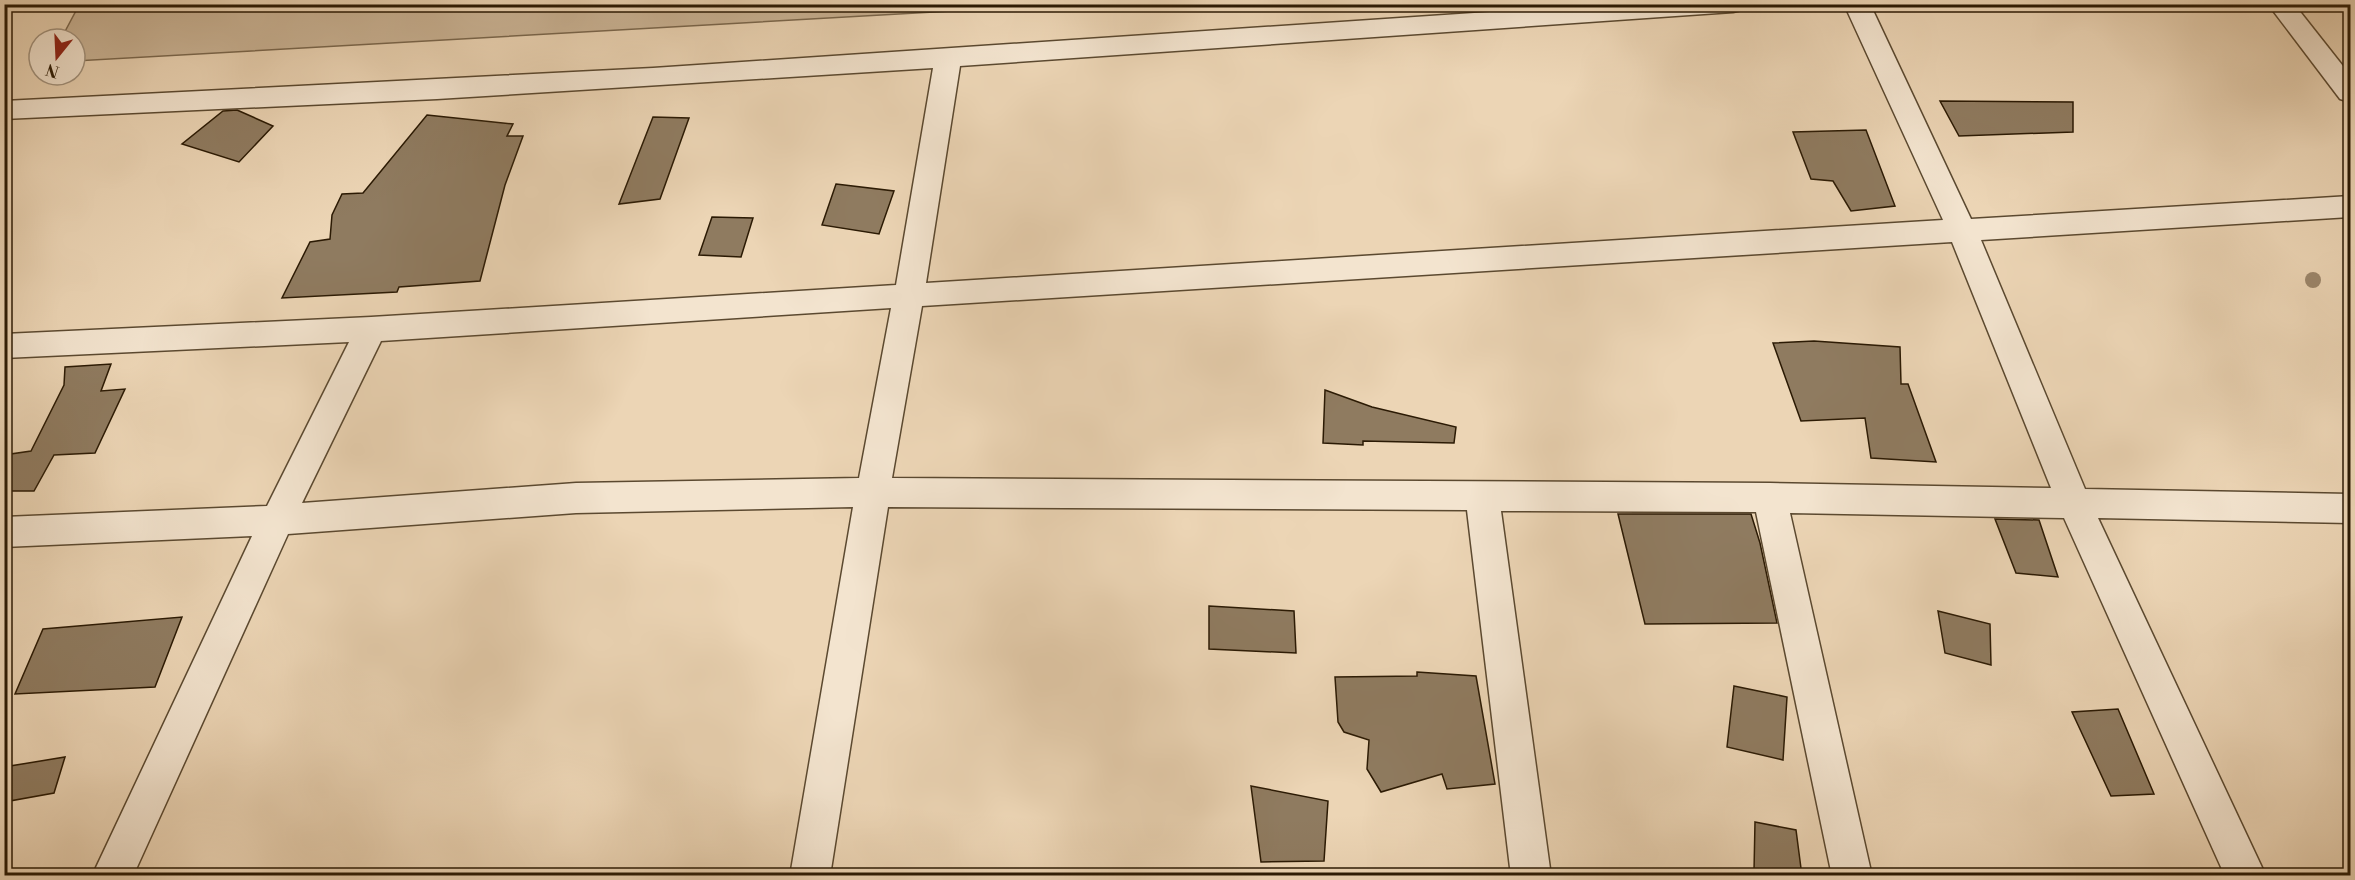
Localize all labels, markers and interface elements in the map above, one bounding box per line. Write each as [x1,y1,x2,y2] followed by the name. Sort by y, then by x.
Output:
[27,27,87,87] north arrow
[43,59,62,82] text: N

